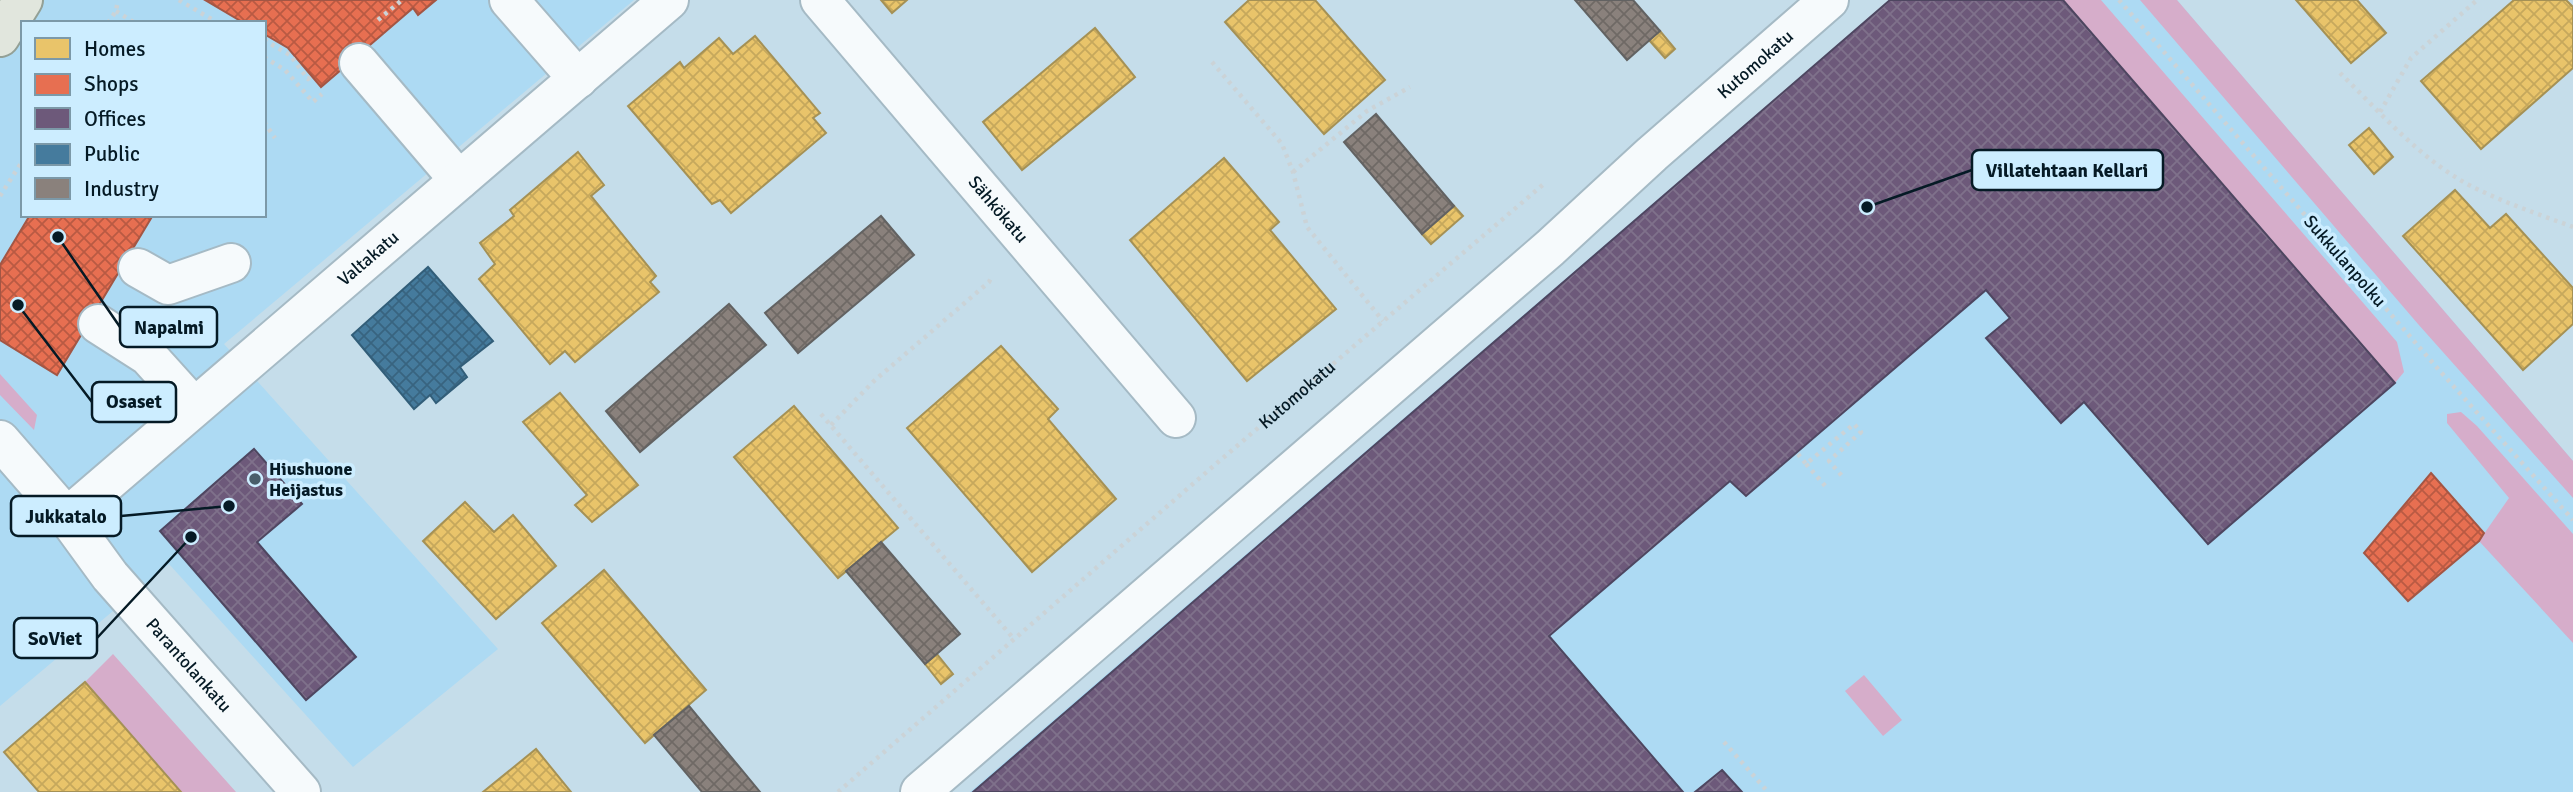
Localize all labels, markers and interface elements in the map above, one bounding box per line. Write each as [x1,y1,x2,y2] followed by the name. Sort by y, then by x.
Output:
[21,21,266,217] legend
[1713,25,1798,103] street label: Kutomokatu
[84,36,146,62] text: Homes
[84,71,138,97] text: Shops
[84,106,146,132] text: Offices
[84,141,140,167] text: Public
[1972,150,2163,190] callout: Villatehtaan Kellari
[1986,159,2148,183] text: Villatehtaan Kellari
[964,171,1033,247] street label: Sähkökatu
[84,176,159,202] text: Industry
[2299,211,2391,311] street label: Sukkulanpolku
[333,226,403,291] street label: Valtakatu
[120,307,217,347] callout: Napalmi
[134,316,204,340] text: Napalmi
[1254,356,1340,434] street label: Kutomokatu
[92,382,176,422] callout: Osaset
[106,390,162,414] text: Osaset
[269,458,352,501] place label: Hiushuone Heijastus
[247,471,263,487] marker: Hiushuone Heijastus
[11,496,121,536] callout: Jukkatalo
[25,505,107,529] text: Jukkatalo
[141,613,236,717] street label: Parantolankatu
[14,618,97,658] callout: SoViet
[28,627,82,651] text: SoViet

